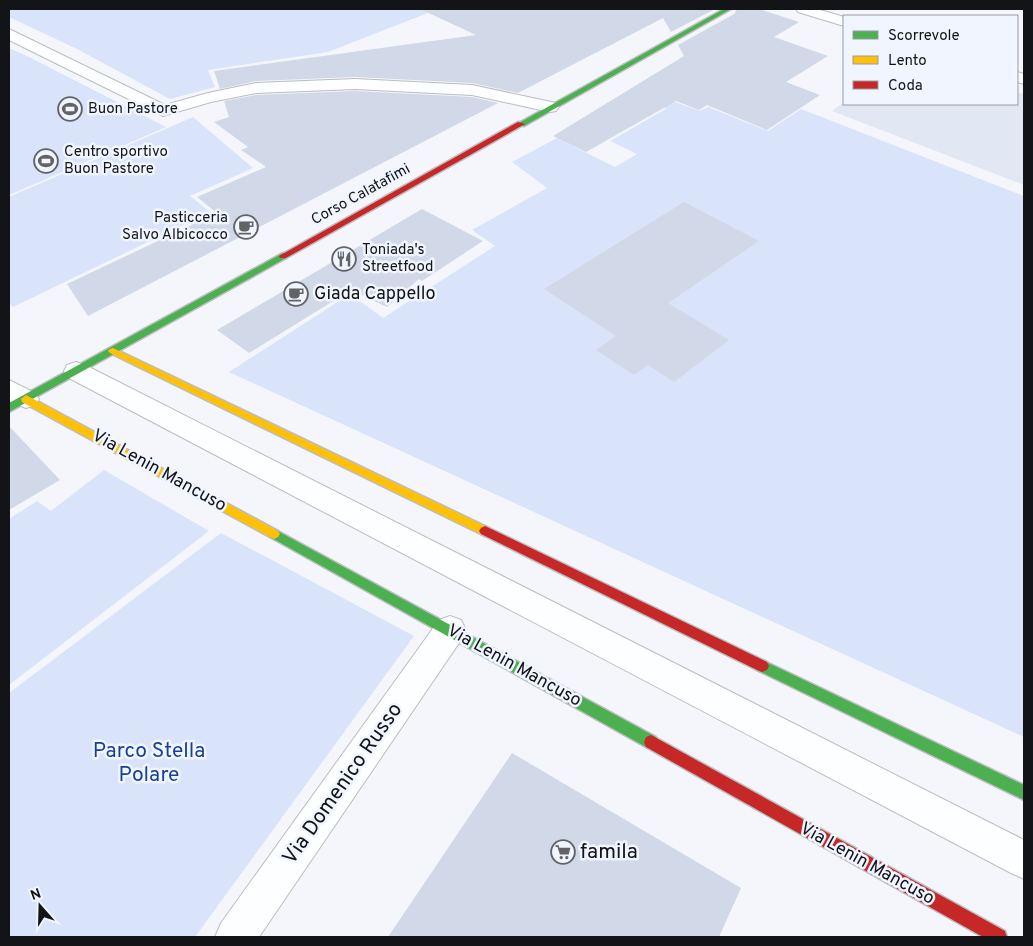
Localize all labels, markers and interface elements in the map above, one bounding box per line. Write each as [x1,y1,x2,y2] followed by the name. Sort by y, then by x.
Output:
[843,15,1018,105] legend
[888,27,960,46] text: Scorrevole
[888,52,927,71] text: Lento
[888,77,923,96] text: Coda
[57,96,83,122] sports icon: Buon Pastore
[88,100,178,119] place label: Buon Pastore
[64,143,168,179] place label: Centro sportivo Buon Pastore
[33,148,59,174] sports icon: Centro sportivo Buon Pastore
[308,160,414,230] street label: Corso Calatafimi
[122,209,228,245] place label: Pasticceria Salvo Albicocco
[233,214,259,240] cafe icon: Pasticceria Salvo Albicocco
[362,241,433,277] place label: Toniada's Streetfood
[331,246,357,272] restaurant icon: Toniada's Streetfood
[283,281,309,307] cafe icon: Giada Cappello
[314,283,436,306] place label: Giada Cappello
[88,425,230,517] street label: Via Lenin Mancuso
[443,620,585,712] street label: Via Lenin Mancuso
[277,698,409,870] street label: Via Domenico Russo
[93,738,205,789] park label: Parco Stella Polare
[796,818,938,910] street label: Via Lenin Mancuso
[550,839,576,865] supermarket icon: famila
[580,839,638,866] place label: famila
[15,881,65,931] north arrow
[28,885,44,905] text: N

